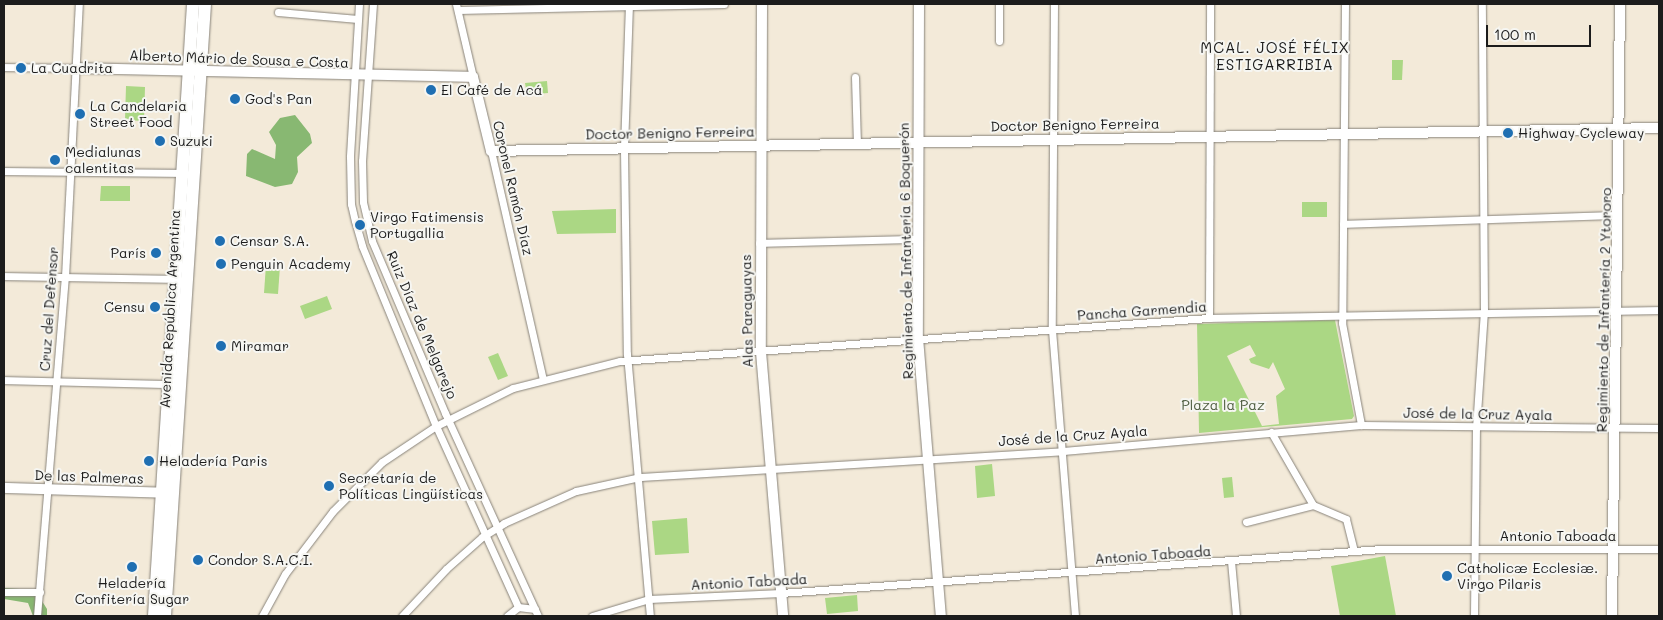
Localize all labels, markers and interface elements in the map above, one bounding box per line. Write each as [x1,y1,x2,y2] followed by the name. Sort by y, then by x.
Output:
[1488,15,1593,47] scale bar
[1494,24,1536,44] text: 100 m
[1198,38,1352,73] district label: MCAL. JOSÉ FÉLIX ESTIGARRIBIA
[129,47,349,71] street label: Alberto Mário de Sousa e Costa
[31,60,113,76] place label: La Cuadrita
[15,62,27,74] marker: La Cuadrita
[441,82,542,98] place label: El Café de Acá
[425,84,437,96] marker: El Café de Acá
[245,91,312,107] place label: God's Pan
[229,93,241,105] marker: God's Pan
[90,98,187,130] place label: La Candelaria Street Food
[74,108,86,120] marker: La Candelaria Street Food
[990,115,1160,135] street label: Doctor Benigno Ferreira
[489,119,537,257] street label: Coronel Ramón Díaz
[585,123,755,143] street label: Doctor Benigno Ferreira
[895,123,917,379] street label: Regimiento de Infantería 6 Boquerón
[1518,125,1644,141] place label: Highway Cycleway
[1502,127,1514,139] marker: Highway Cycleway
[170,133,213,149] place label: Suzuki
[154,135,166,147] marker: Suzuki
[65,144,141,176] place label: Medialunas calentitas
[49,154,61,166] marker: Medialunas calentitas
[1593,188,1615,432] street label: Regimiento de Infantería 2 Ytororo
[156,209,184,409] street label: Avenida República Argentina
[370,209,484,242] place label: Virgo Fatimensis Portugallia
[354,219,366,231] marker: Virgo Fatimensis Portugallia
[230,233,309,249] place label: Censar S.A.
[214,235,226,247] marker: Censar S.A.
[110,245,146,261] place label: París
[36,246,62,372] street label: Cruz del Defensor
[150,247,162,259] marker: París
[383,249,461,401] street label: Ruiz Díaz de Melgarejo
[738,254,756,368] street label: Alas Paraguayas
[231,256,351,272] place label: Penguin Academy
[215,258,227,270] marker: Penguin Academy
[1077,298,1207,324] street label: Pancha Garmendia
[104,299,145,315] place label: Censu
[149,301,161,313] marker: Censu
[231,338,289,354] place label: Miramar
[215,340,227,352] marker: Miramar
[1181,397,1265,413] park label: Plaza la Paz
[1403,404,1553,424] street label: José de la Cruz Ayala
[998,422,1148,450] street label: José de la Cruz Ayala
[159,453,267,469] place label: Heladería Paris
[143,455,155,467] marker: Heladería Paris
[34,467,144,487] street label: De las Palmeras
[339,470,483,502] place label: Secretaría de Políticas Lingüísticas
[323,480,335,492] marker: Secretaría de Políticas Lingüísticas
[1500,528,1616,544] street label: Antonio Taboada
[1094,543,1212,567] street label: Antonio Taboada
[208,552,313,568] place label: Condor S.A.C.I.
[192,554,204,566] marker: Condor S.A.C.I.
[1457,560,1598,592] place label: Catholicæ Ecclesiæ. Virgo Pilaris
[126,561,138,573] marker: Heladería Confitería Sugar
[1441,570,1453,582] marker: Catholicæ Ecclesiæ. Virgo Pilaris
[690,571,808,593] street label: Antonio Taboada
[75,575,189,608] place label: Heladería Confitería Sugar

